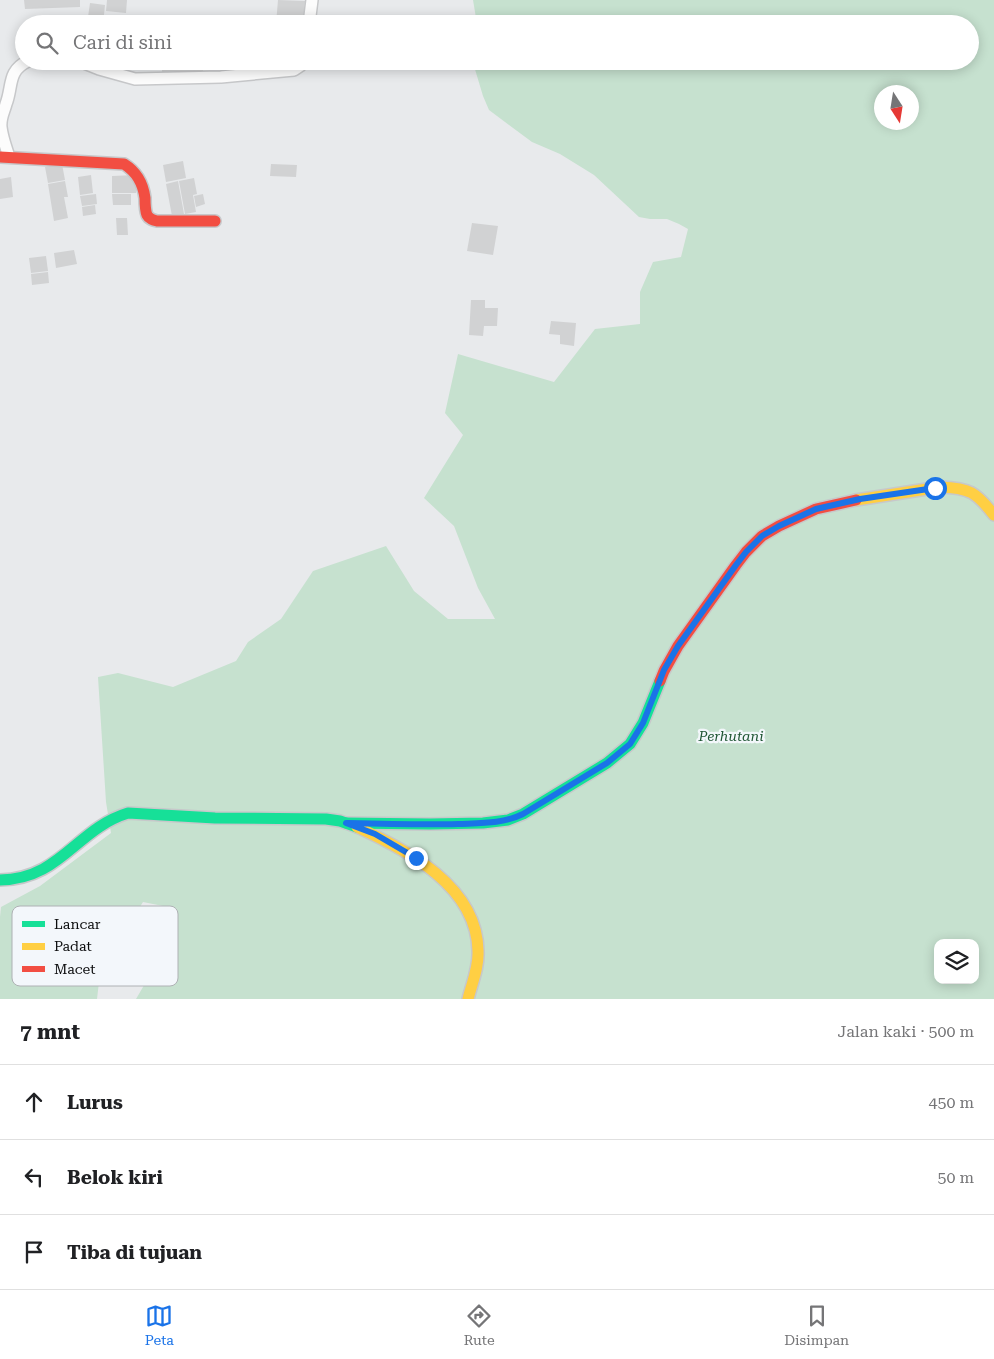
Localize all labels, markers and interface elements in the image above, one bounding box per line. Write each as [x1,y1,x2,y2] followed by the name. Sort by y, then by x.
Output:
[15,15,979,70] search box
[33,29,61,57] icon: search
[73,31,172,54] text: Cari di sini
[874,85,919,130] north arrow
[924,477,947,500] route start
[697,728,764,744] park label: Perhutani
[405,847,428,870] route end
[12,906,178,986] legend
[54,916,101,932] text: Lancar
[54,938,92,954] text: Padat
[934,939,979,984] map controls
[934,939,979,984] button: layers
[54,961,95,977] text: Macet
[20,1020,80,1044] text: 7 mnt
[838,1022,974,1041] text: Jalan kaki · 500 m
[20,1088,48,1116] icon: ahead
[67,1091,123,1114] text: Lurus
[928,1093,974,1112] text: 450 m
[20,1163,48,1191] icon: left
[67,1166,163,1189] text: Belok kiri
[937,1168,974,1187] text: 50 m
[20,1238,48,1266] icon: arrive
[67,1241,202,1264] text: Tiba di tujuan
[145,1302,174,1348] tab: Peta
[464,1302,495,1348] tab: Rute
[784,1302,849,1348] tab: Disimpan

